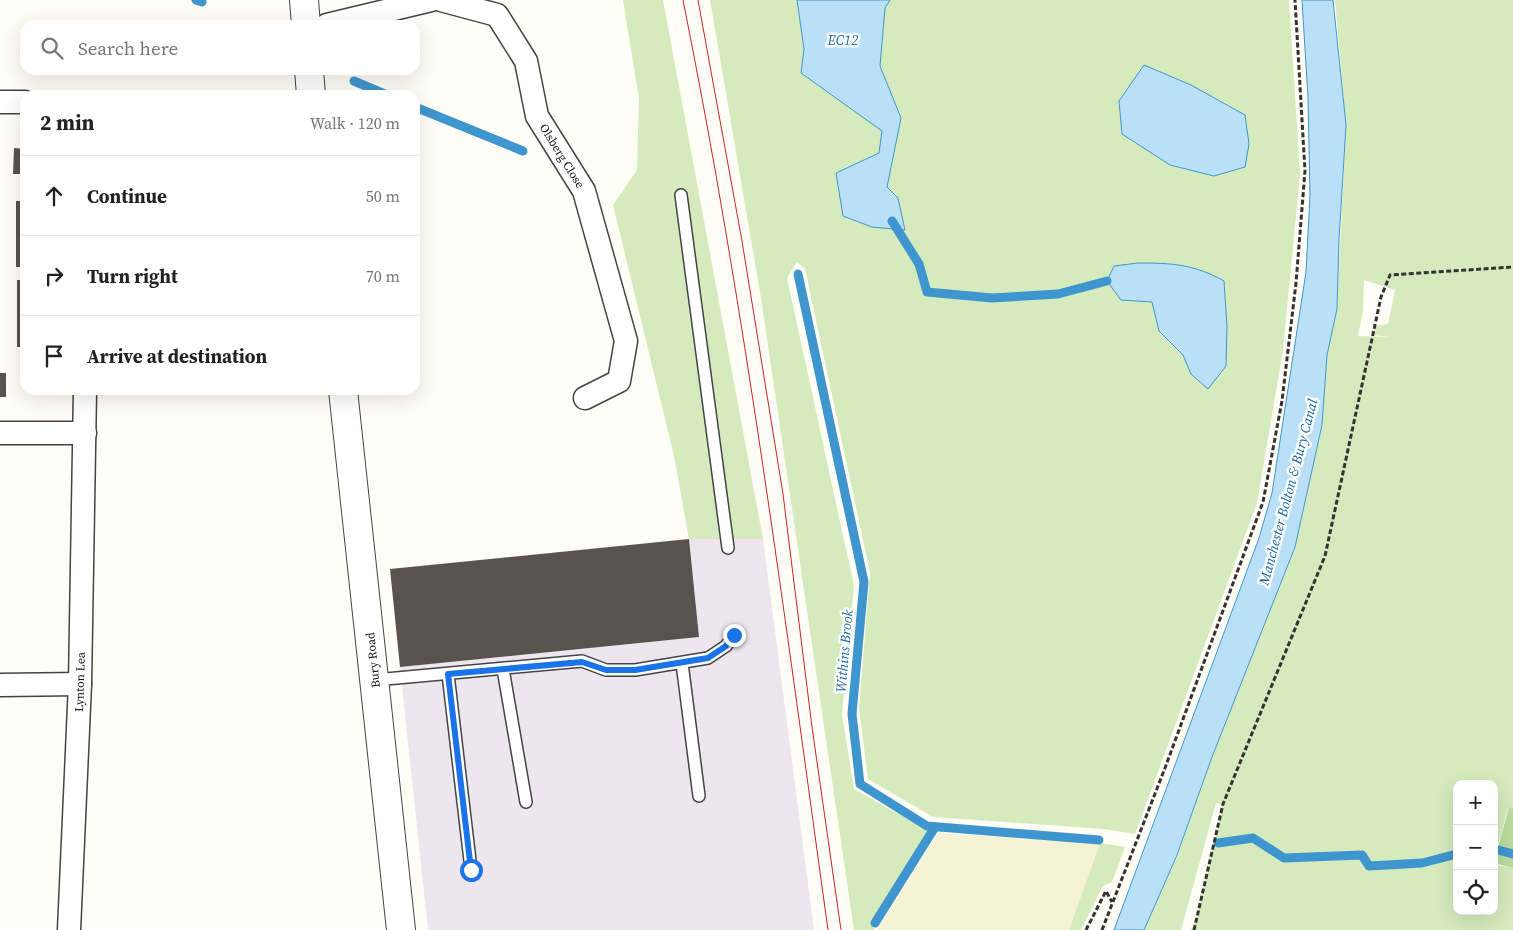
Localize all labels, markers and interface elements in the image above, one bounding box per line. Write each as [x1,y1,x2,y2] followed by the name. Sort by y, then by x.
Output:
[20,20,420,75] search box
[827,30,858,50] water label: EC12
[38,34,66,62] icon: search
[78,35,178,61] text: Search here
[40,108,95,137] text: 2 min
[310,112,400,134] text: Walk · 120 m
[536,121,588,191] street label: Olsberg Close
[40,182,68,210] icon: ahead
[87,183,167,209] text: Continue
[366,185,400,207] text: 50 m
[40,262,68,290] icon: right
[87,263,178,289] text: Turn right
[366,265,400,287] text: 70 m
[40,342,68,370] icon: arrive
[87,343,267,369] text: Arrive at destination
[1253,397,1323,588] water label: Manchester Bolton & Bury Canal
[830,609,858,693] water label: Withins Brook
[723,624,746,647] route end
[362,631,384,689] street label: Bury Road
[71,651,89,712] street label: Lynton Lea
[1453,780,1498,915] map controls
[1453,780,1498,825] button: +
[1453,825,1498,870] button: −
[460,859,483,882] route start
[1453,870,1498,915] button: locate

